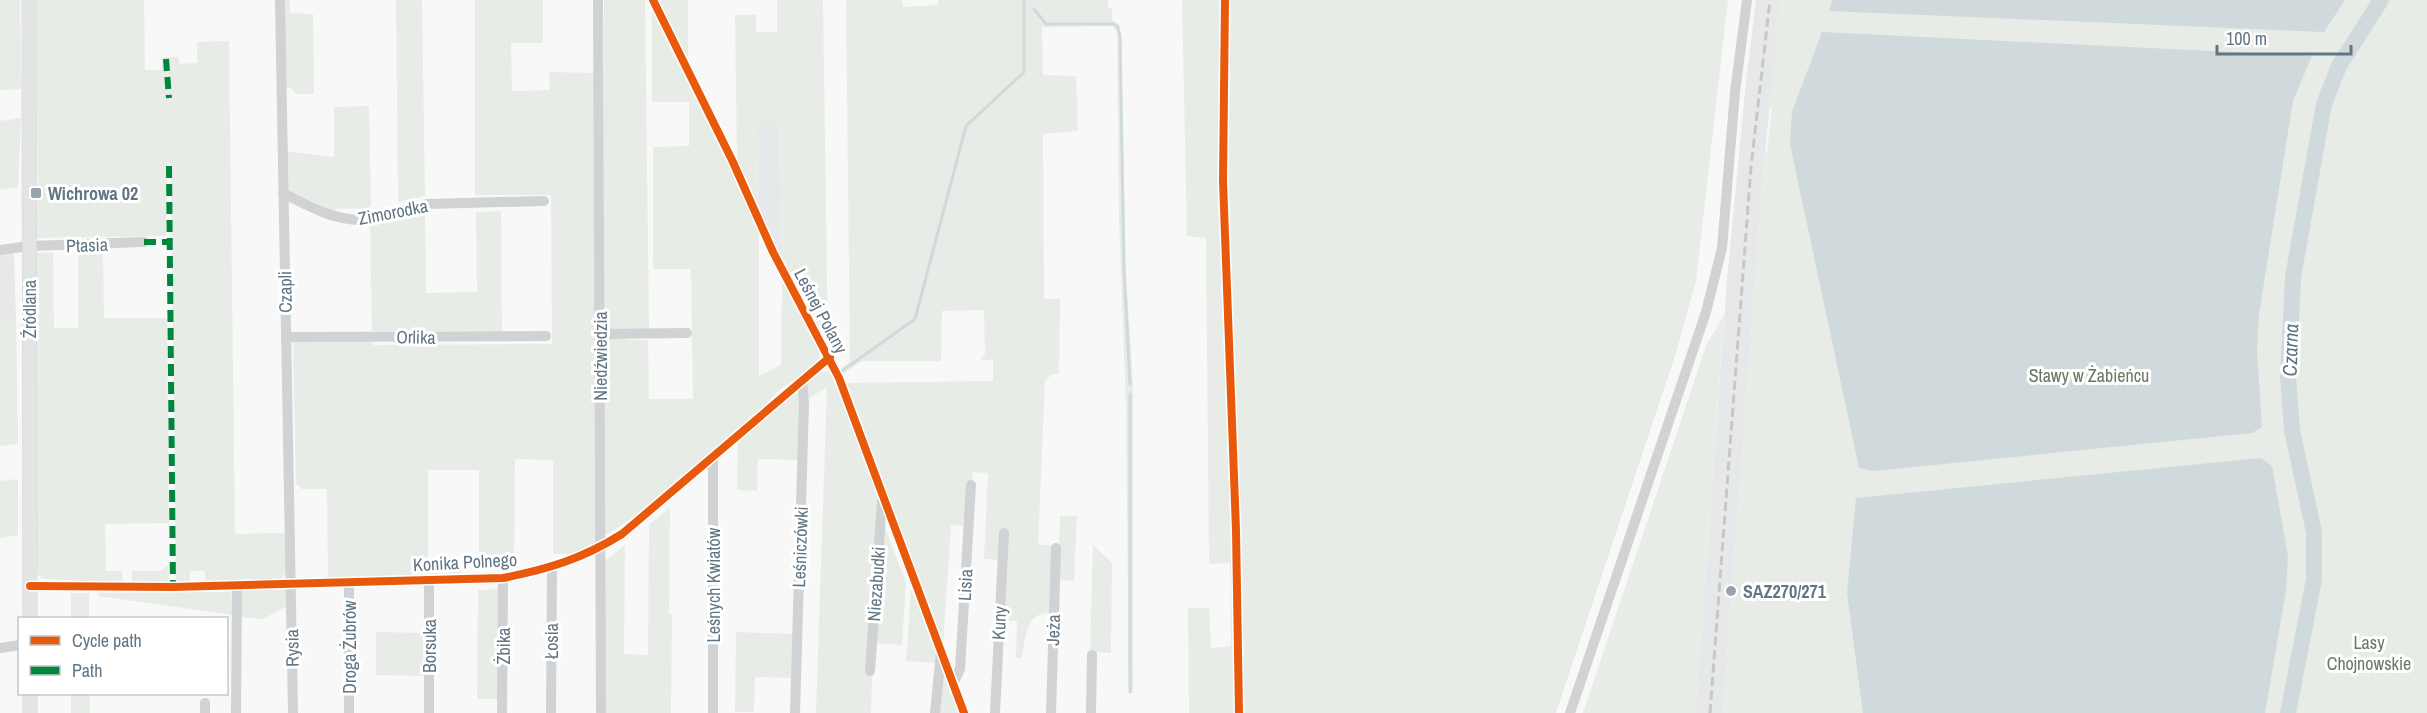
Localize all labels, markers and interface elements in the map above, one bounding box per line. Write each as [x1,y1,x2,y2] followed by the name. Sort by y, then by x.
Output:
[2217,18,2350,56] scale bar
[2226,26,2267,51] text: 100 m
[48,181,138,206] place label: Wichrowa 02
[29,186,43,200] marker: Wichrowa 02
[356,193,430,231] street label: Zimorodka
[66,232,108,258] street label: Ptasia
[788,264,854,358] street label: Leśnej Polany
[272,271,298,313] street label: Czapli
[17,280,42,338] street label: Źródlana
[588,311,613,401] street label: Niedźwiedzia
[2276,323,2304,377] water label: Czarna
[396,324,436,350] street label: Orlika
[2029,363,2149,388] park label: Stawy w Żabieńcu
[786,506,814,588] street label: Leśniczówki
[701,527,726,642] street label: Leśnych Kwiatów
[861,546,891,622] street label: Niezabudki
[412,547,518,577] street label: Konika Polnego
[952,568,978,602] street label: Lisia
[1743,579,1827,604] place label: SAZ270/271
[1724,584,1738,598] marker: SAZ270/271
[337,600,362,694] street label: Droga Żubrów
[986,605,1012,640] street label: Kuny
[1040,614,1066,646] street label: Jeża
[18,617,228,695] legend
[417,619,442,673] street label: Borsuka
[539,623,564,659] street label: Łosia
[72,628,142,653] text: Cycle path
[491,628,516,664] street label: Żbika
[279,629,305,667] street label: Rysia
[2327,630,2411,676] park label: Lasy Chojnowskie
[72,658,102,683] text: Path

